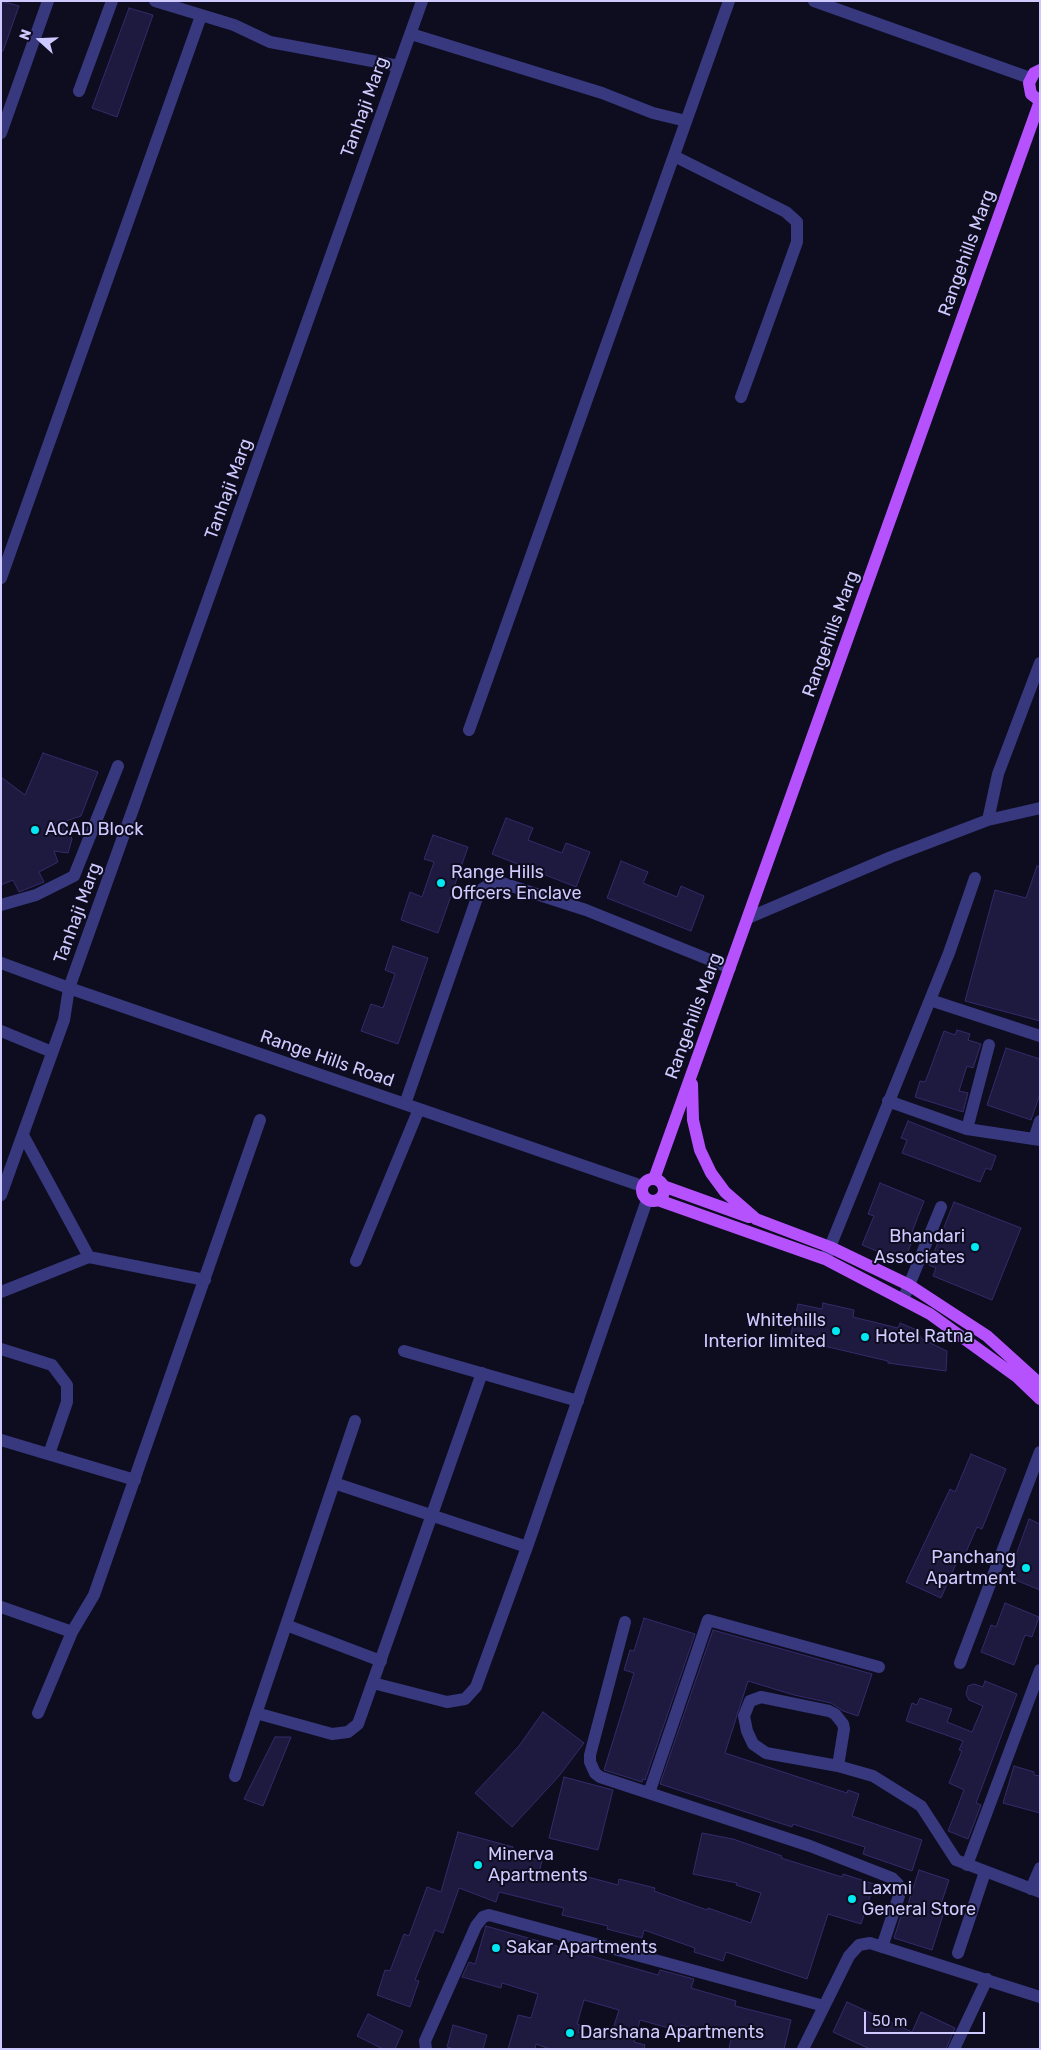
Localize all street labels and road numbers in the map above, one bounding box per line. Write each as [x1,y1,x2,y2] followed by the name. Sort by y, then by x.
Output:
[337,54,393,160] street label: Tanhaji Marg
[934,187,1000,319] street label: Rangehills Marg
[201,436,257,542] street label: Tanhaji Marg
[798,568,864,700] street label: Rangehills Marg
[50,860,106,966] street label: Tanhaji Marg
[661,950,727,1082] street label: Rangehills Marg
[257,1026,397,1092] street label: Range Hills Road

